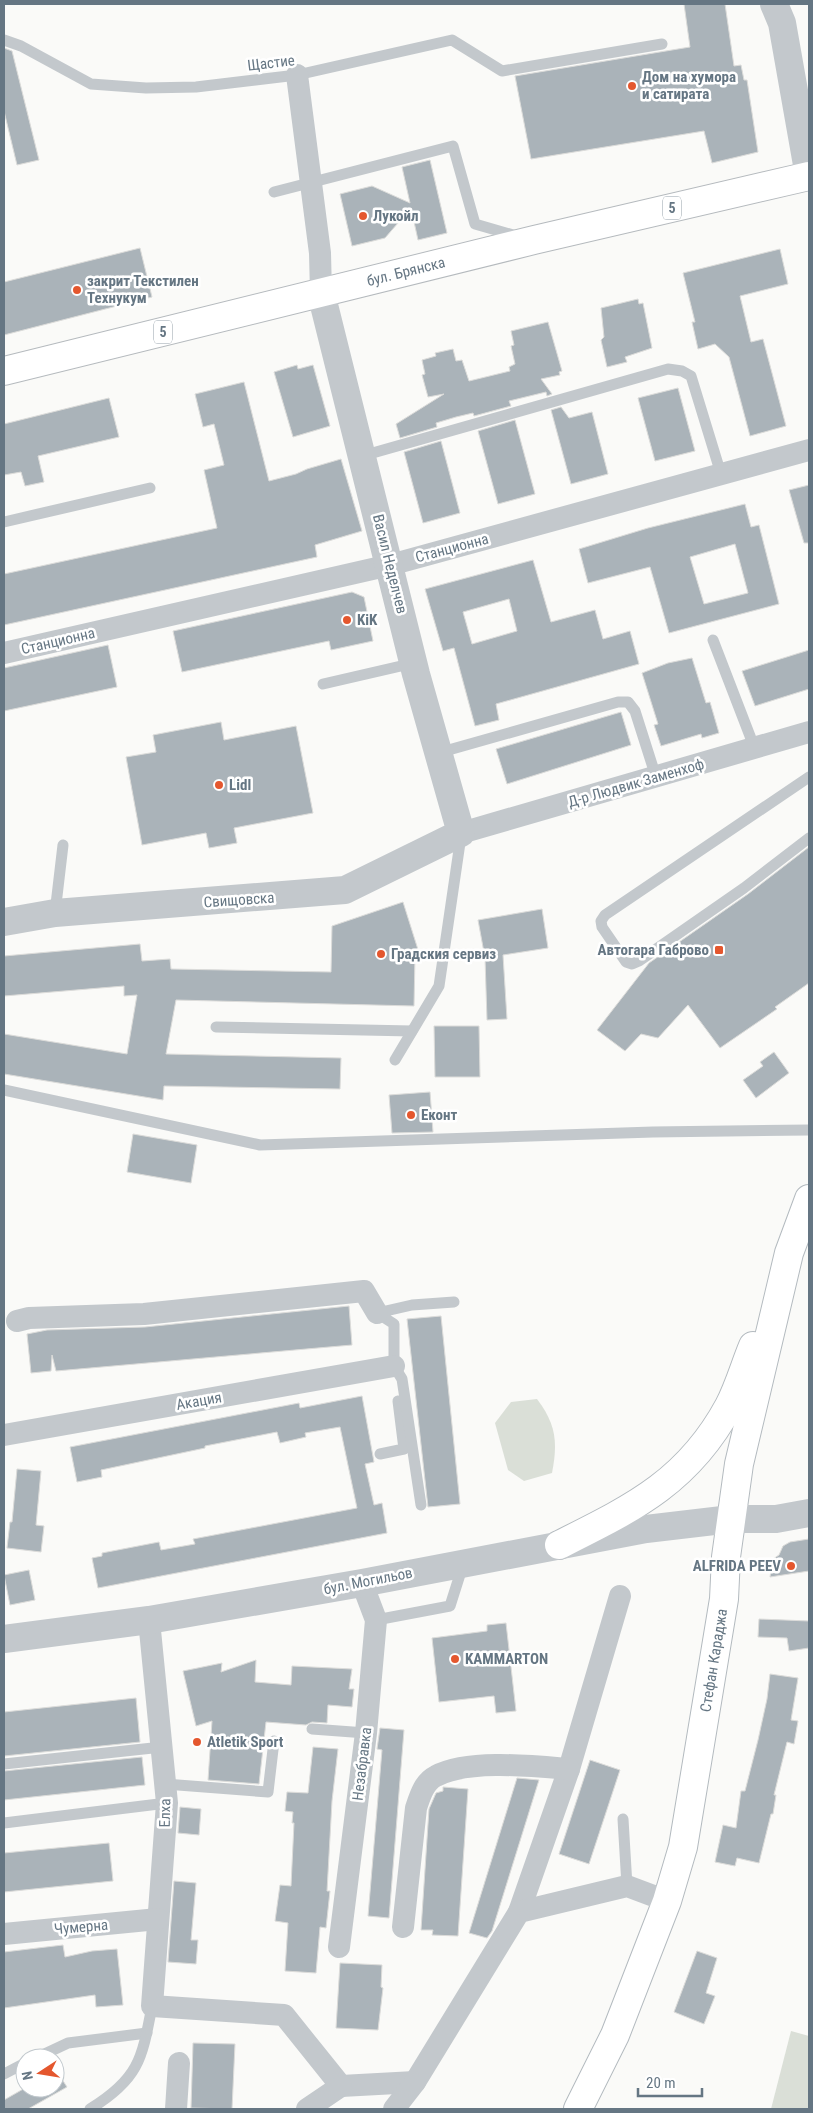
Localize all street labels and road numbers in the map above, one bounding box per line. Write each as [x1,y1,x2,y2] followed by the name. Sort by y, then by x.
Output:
[246,51,296,75] street label: Щастие
[663,197,681,220] road number: 5
[365,253,447,290] street label: бул. Брянска
[154,321,172,344] road number: 5
[369,512,411,616] street label: Васил Неделчев
[413,530,491,566] street label: Станционна
[19,624,97,658] street label: Станционна
[566,755,706,811] street label: Д-р Людвик Заменхоф
[203,889,275,911] street label: Свищовска
[175,1388,223,1414] street label: Акация
[322,1564,414,1598] street label: бул. Могильов
[696,1607,731,1713] street label: Стефан Караджа
[349,1726,375,1802] street label: Незабравка
[156,1798,174,1828] street label: Елха
[53,1916,109,1938] street label: Чумерна

